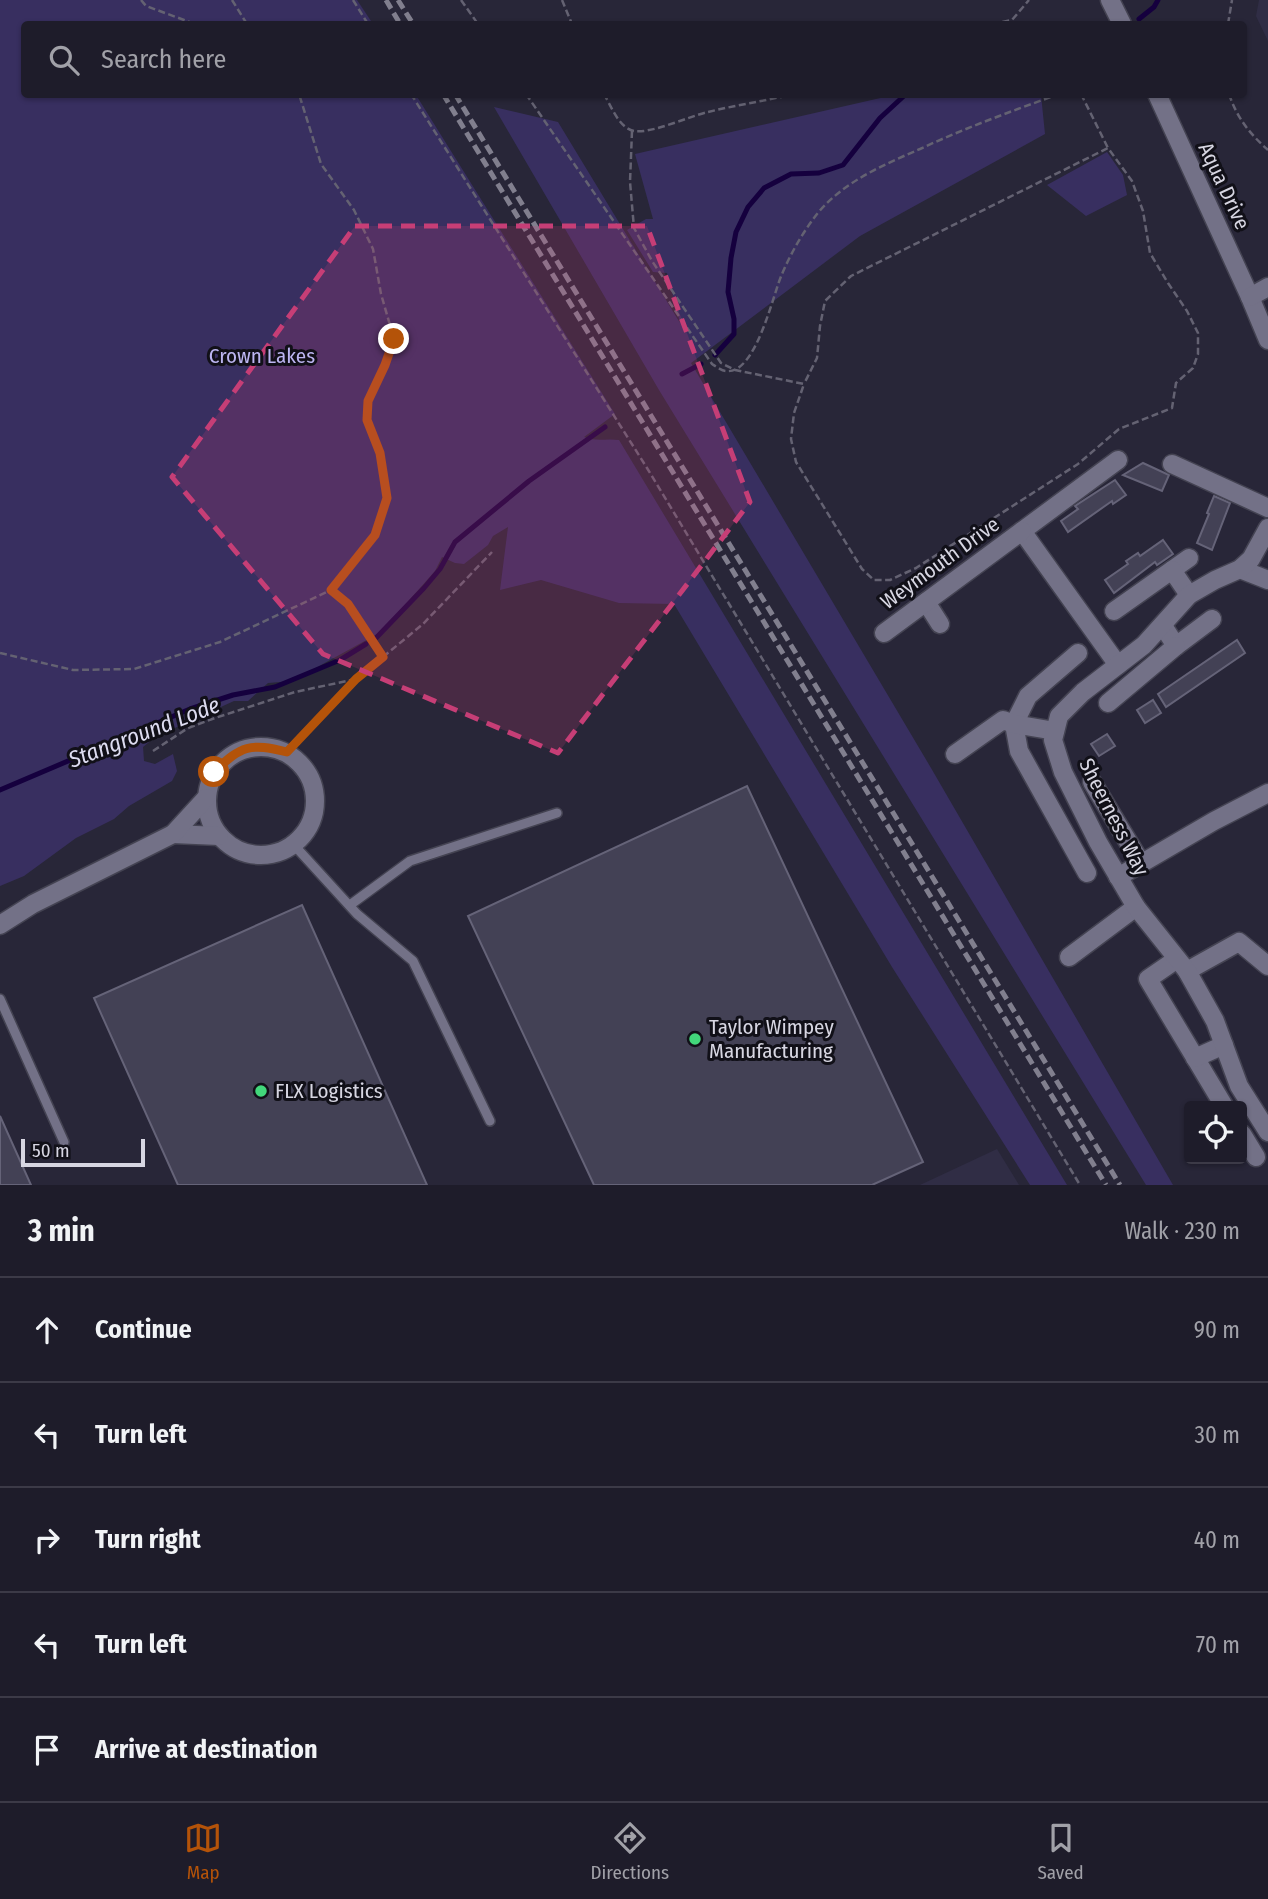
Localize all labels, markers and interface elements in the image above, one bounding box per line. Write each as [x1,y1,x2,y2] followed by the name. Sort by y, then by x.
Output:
[21,21,1247,98] search box
[45,41,83,79] icon: search
[101,44,226,75] text: Search here
[1193,138,1255,234] street label: Aqua Drive
[378,323,409,354] route end
[209,343,315,369] park label: Crown Lakes
[875,511,1005,615] street label: Weymouth Drive
[63,690,224,774] water label: Stanground Lode
[1073,754,1155,881] street label: Sheerness Way
[198,756,229,787] route start
[709,1014,834,1064] place label: Taylor Wimpey Manufacturing
[687,1031,703,1047] marker: Taylor Wimpey Manufacturing
[275,1078,383,1104] place label: FLX Logistics
[253,1083,269,1099] marker: FLX Logistics
[1184,1101,1247,1164] map controls
[1184,1101,1247,1164] button: locate
[21,1136,145,1168] scale bar
[32,1139,70,1162] text: 50 m
[28,1213,95,1249] text: 3 min
[1124,1217,1240,1245] text: Walk · 230 m
[28,1311,66,1349] icon: ahead
[95,1314,192,1345] text: Continue
[1194,1316,1240,1344] text: 90 m
[28,1416,66,1454] icon: left
[95,1419,187,1450] text: Turn left
[1195,1421,1240,1449] text: 30 m
[28,1521,66,1559] icon: right
[95,1524,201,1555] text: Turn right
[1194,1526,1240,1554] text: 40 m
[28,1626,66,1664] icon: left
[95,1629,187,1660] text: Turn left
[1196,1631,1240,1659] text: 70 m
[28,1731,66,1769] icon: arrive
[95,1734,318,1765] text: Arrive at destination
[184,1819,222,1884] tab: Map
[590,1819,669,1884] tab: Directions
[1037,1819,1084,1884] tab: Saved

